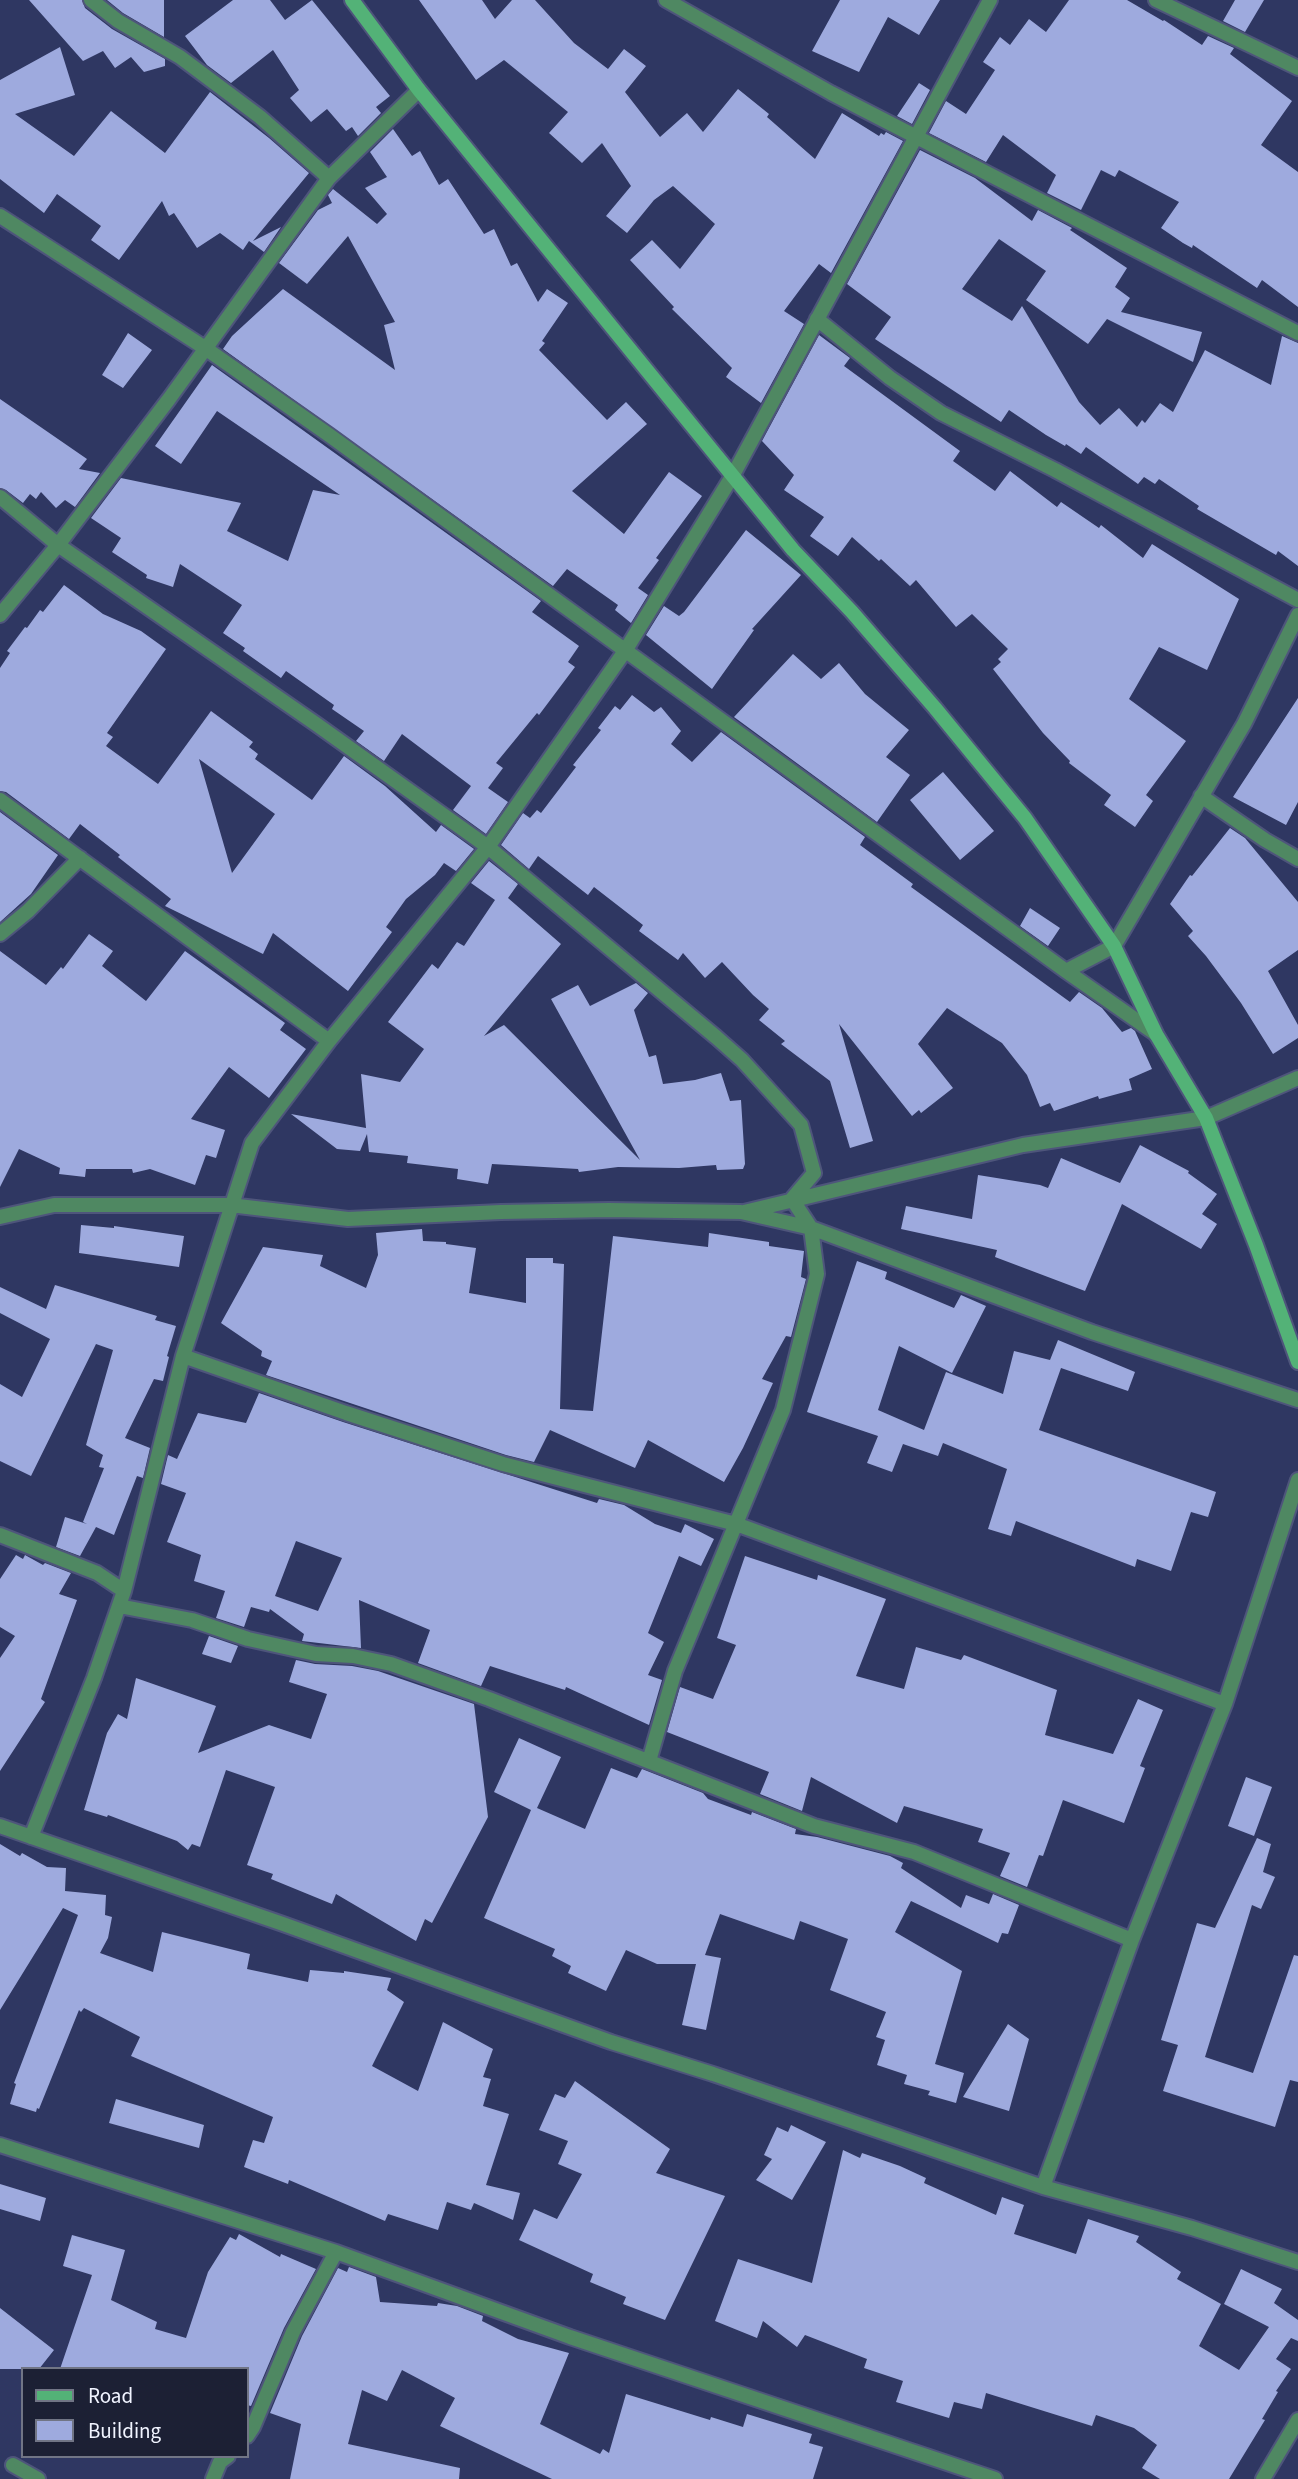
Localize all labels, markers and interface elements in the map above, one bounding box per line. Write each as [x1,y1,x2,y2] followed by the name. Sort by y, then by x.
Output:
[21,2367,248,2458] legend
[88,2381,133,2411] text: Road
[88,2416,161,2446] text: Building

